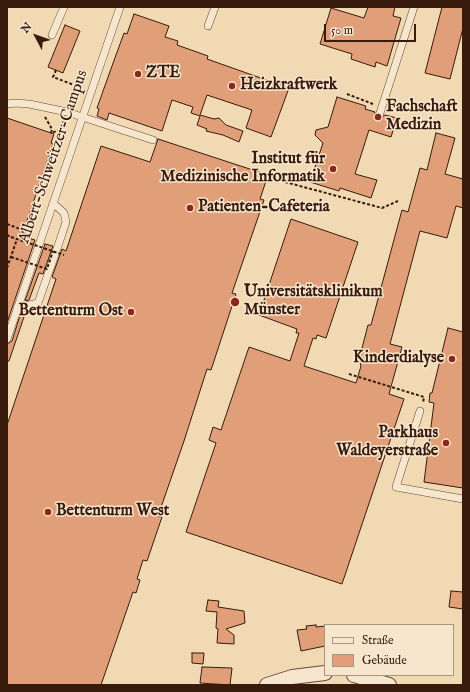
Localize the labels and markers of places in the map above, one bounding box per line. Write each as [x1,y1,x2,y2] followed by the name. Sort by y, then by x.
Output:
[146,64,180,84] place label: ZTE
[133,69,143,79] marker: ZTE
[240,76,337,96] place label: Heizkraftwerk
[227,81,237,91] marker: Heizkraftwerk
[386,98,457,136] place label: Fachschaft Medizin
[373,112,383,122] marker: Fachschaft Medizin
[160,150,325,188] place label: Institut für Medizinische Informatik
[328,164,338,174] marker: Institut für Medizinische Informatik
[198,198,330,218] place label: Patienten-Cafeteria
[185,203,195,213] marker: Patienten-Cafeteria
[244,283,383,321] place label: Universitätsklinikum Münster
[229,296,241,308] marker: Universitätsklinikum Münster
[18,302,123,322] place label: Bettenturm Ost
[126,307,136,317] marker: Bettenturm Ost
[353,349,444,369] place label: Kinderdialyse
[447,354,457,364] marker: Kinderdialyse
[336,424,438,462] place label: Parkhaus Waldeyerstraße
[441,438,451,448] marker: Parkhaus Waldeyerstraße
[56,502,169,522] place label: Bettenturm West
[43,507,53,517] marker: Bettenturm West

